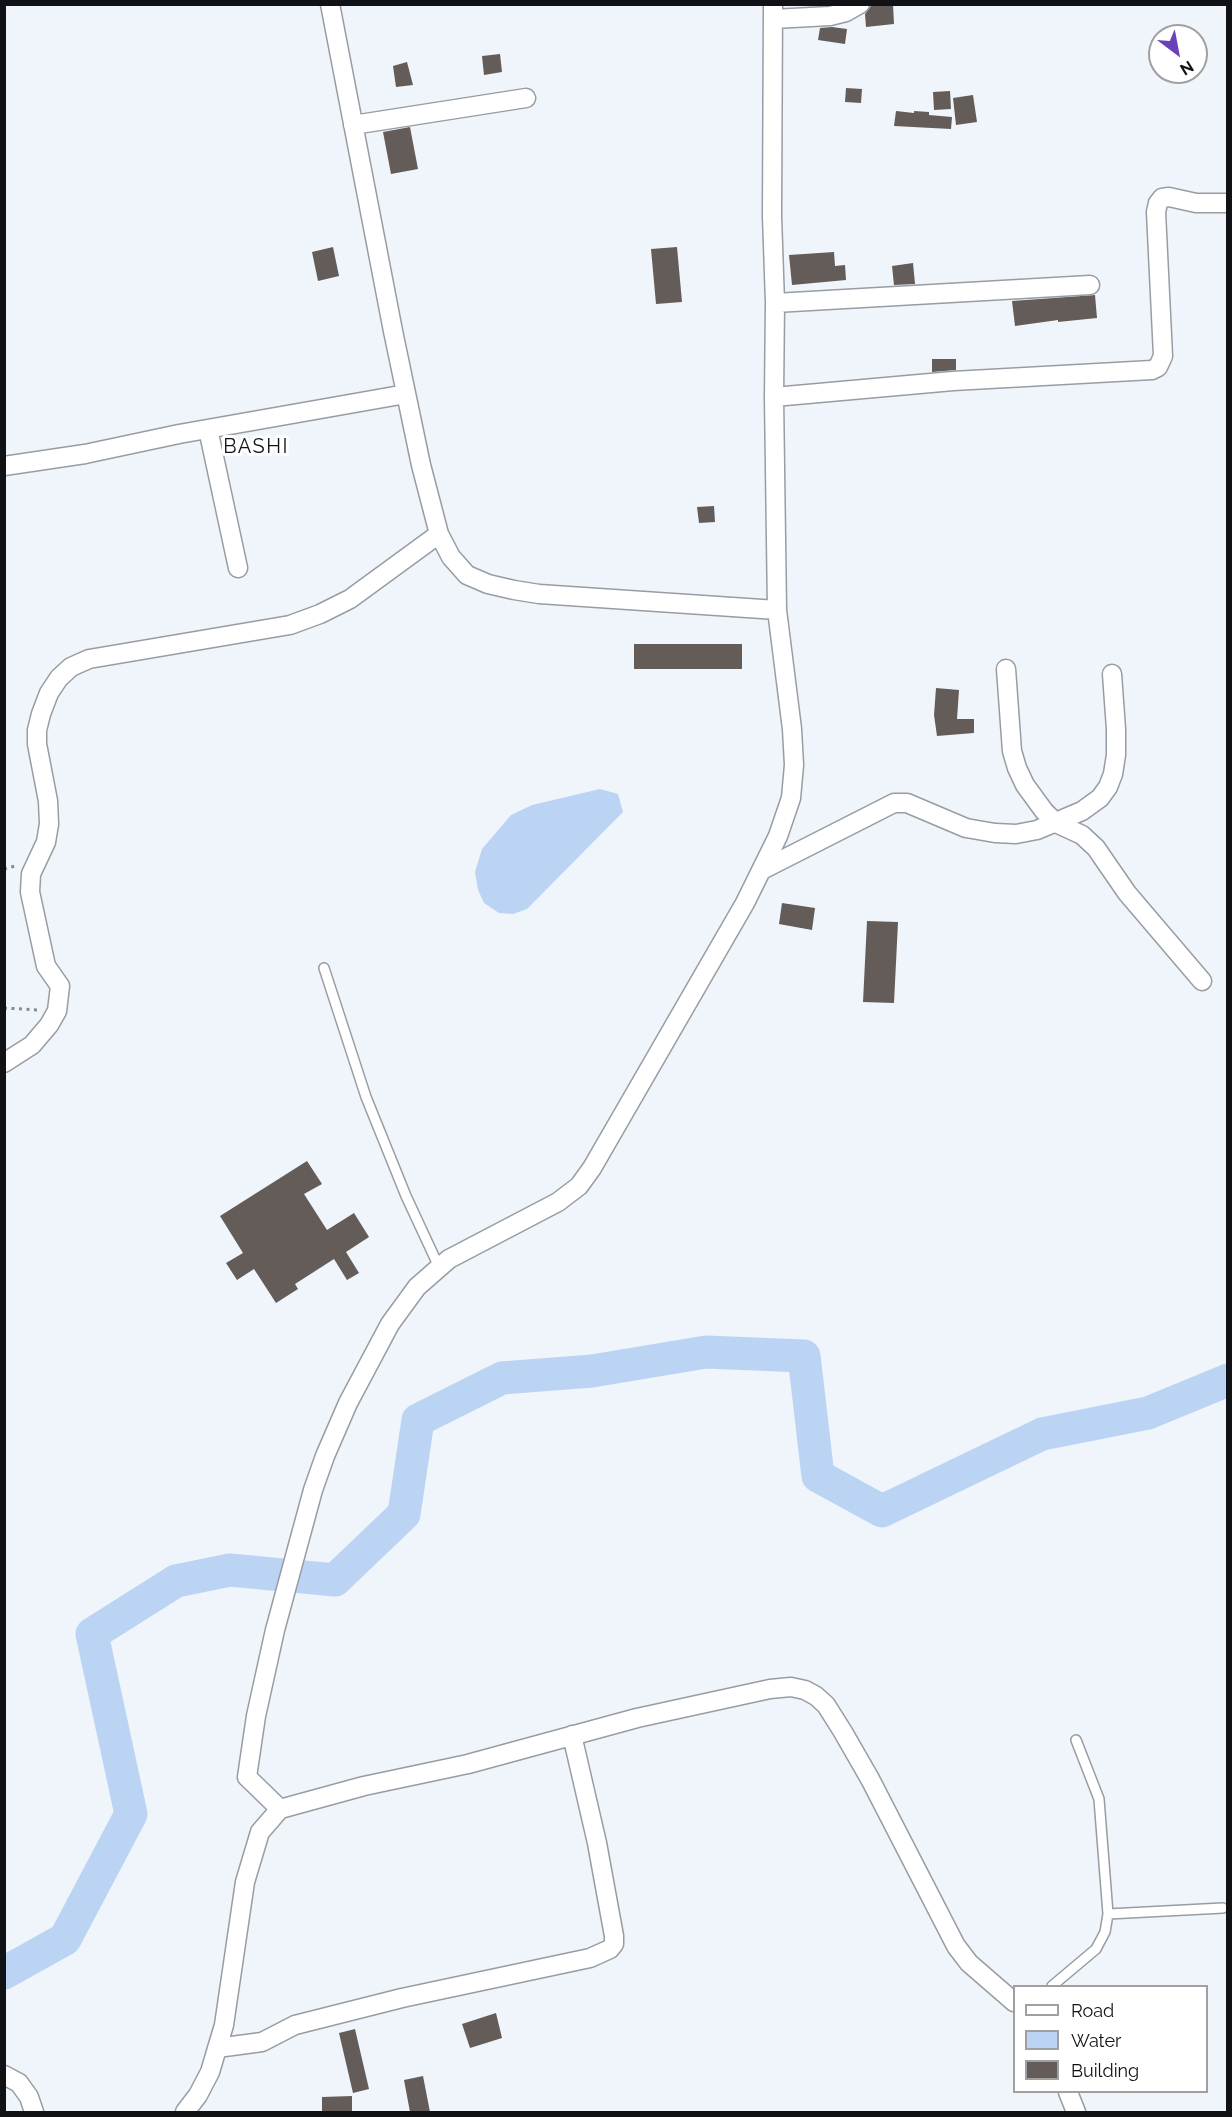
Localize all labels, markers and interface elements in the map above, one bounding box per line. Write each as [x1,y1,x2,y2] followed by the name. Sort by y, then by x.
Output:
[1148,24,1208,84] north arrow
[1177,57,1197,79] text: N
[223,435,289,459] district label: BASHI
[1013,1985,1208,2093] legend
[1071,2000,1114,2021] text: Road
[1071,2030,1121,2051] text: Water
[1071,2060,1139,2081] text: Building

